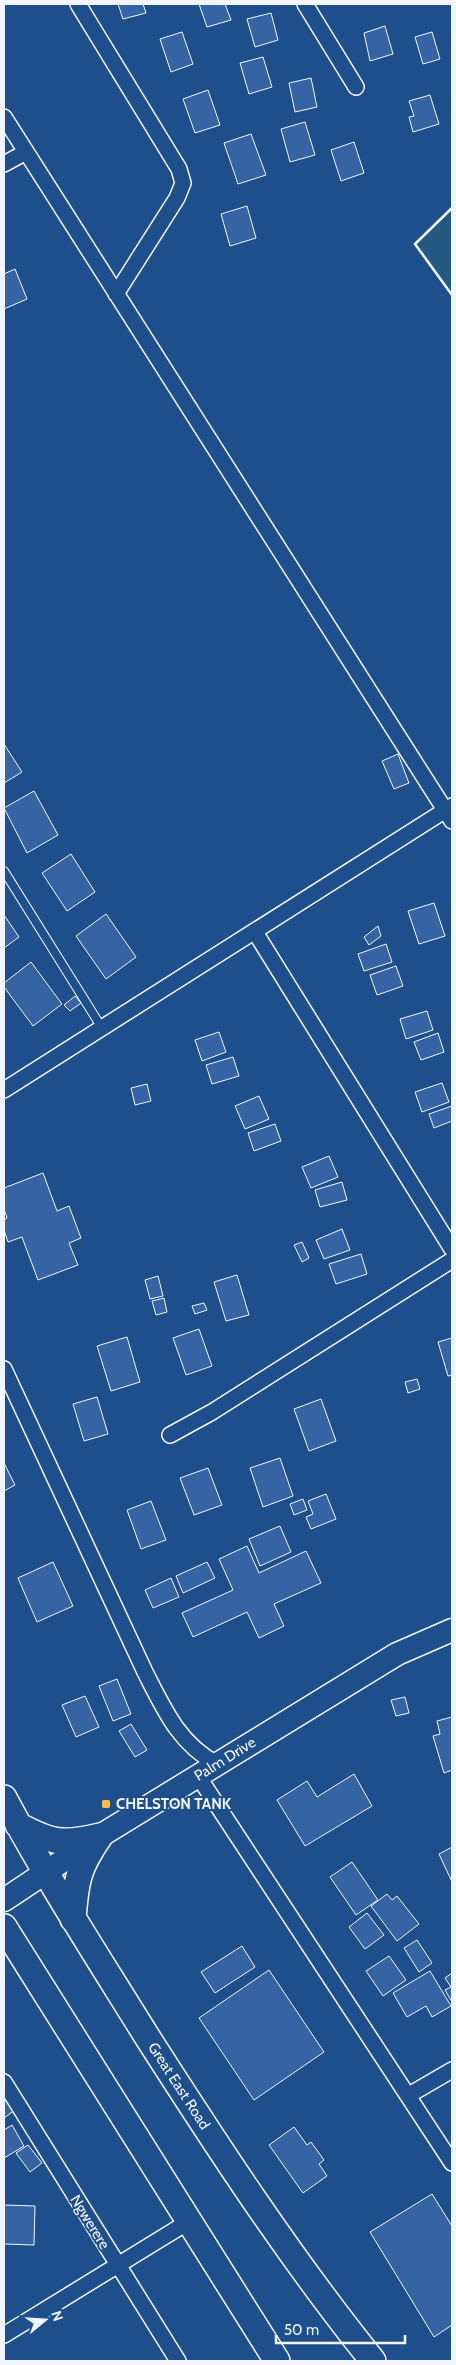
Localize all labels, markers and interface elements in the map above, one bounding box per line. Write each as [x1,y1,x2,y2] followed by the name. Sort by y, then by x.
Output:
[191,1733,259,1785] street label: Palm Drive
[116,1795,232,1813] place label: CHELSTON TANK
[100,1798,112,1810] marker: CHELSTON TANK
[144,2039,214,2133] street label: Great East Road
[66,2191,114,2253] street label: Ngwerere
[20,2295,70,2345] north arrow
[47,2308,67,2323] text: N
[276,2312,405,2344] scale bar
[284,2321,319,2339] text: 50 m

